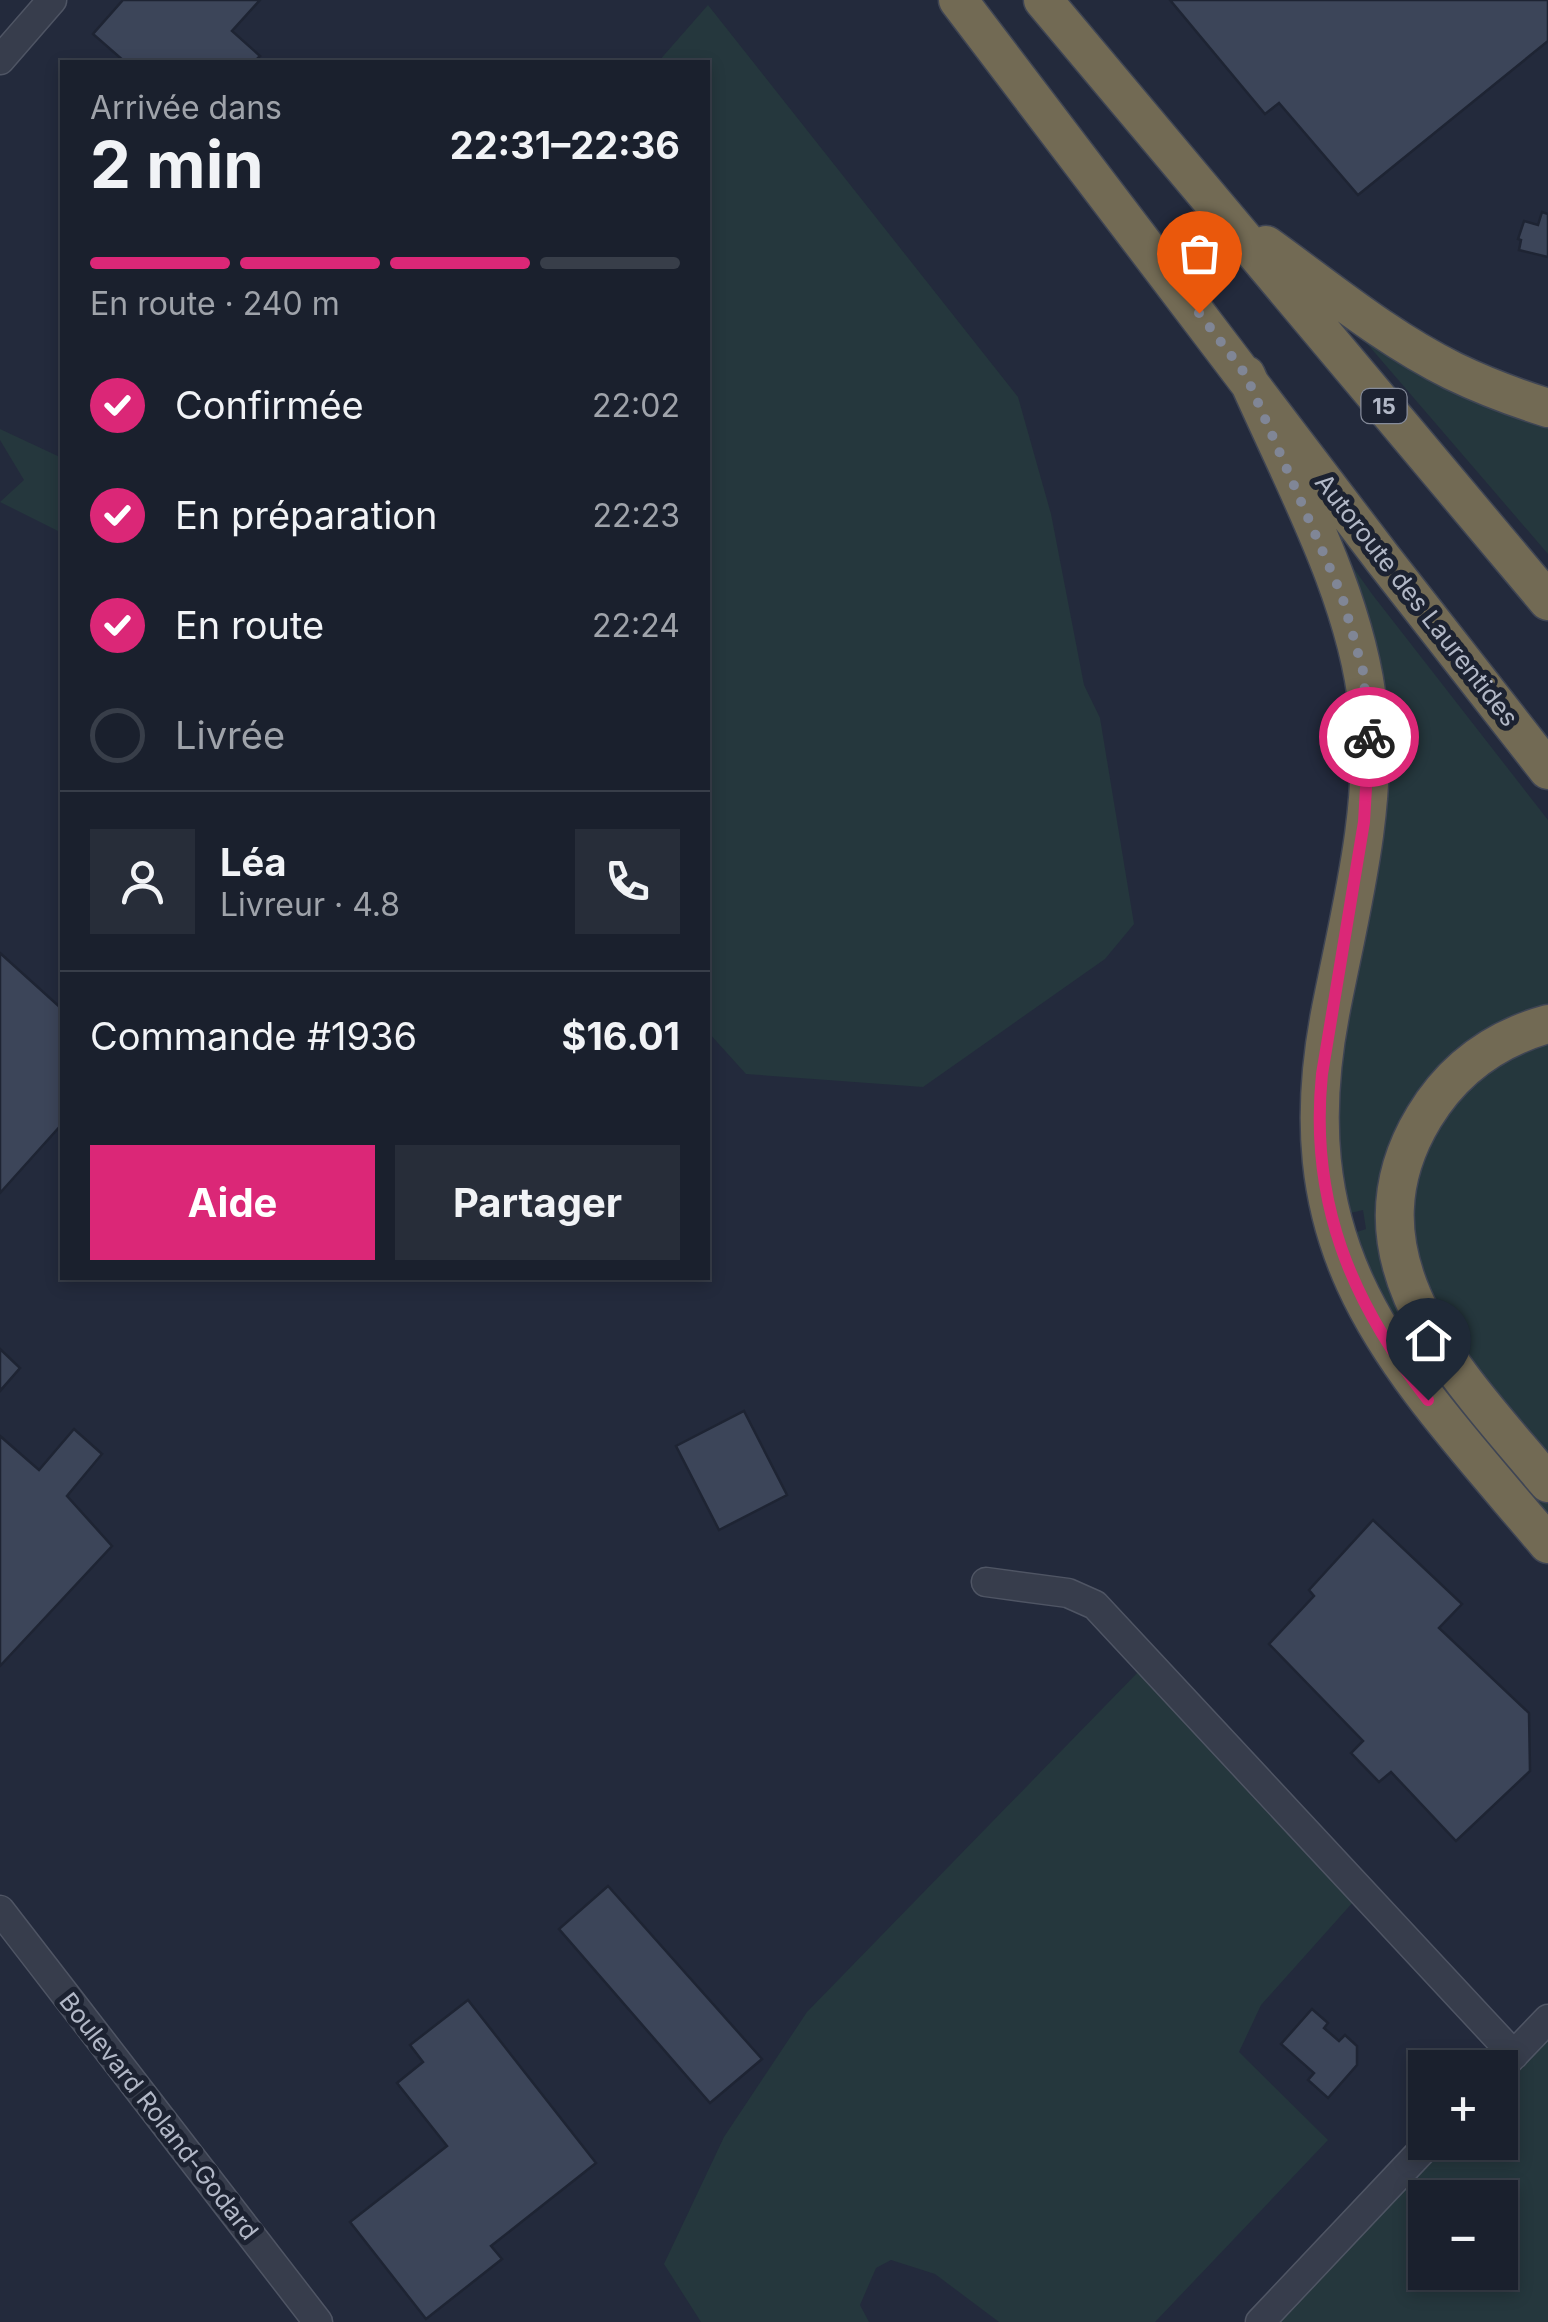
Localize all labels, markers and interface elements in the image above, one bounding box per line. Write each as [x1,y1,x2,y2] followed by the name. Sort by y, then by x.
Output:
[90,88,282,127] text: Arrivée dans
[450,122,680,168] text: 22:31–22:36
[90,125,264,204] text: 2 min
[1157,211,1242,314] pin
[1172,226,1227,281] icon: bag
[90,284,340,323] text: En route · 240 m
[90,378,145,433] icon: check
[175,382,364,428] text: Confirmée
[592,386,680,425] text: 22:02
[1362,389,1406,423] road number: 15
[1309,468,1525,732] street label: Autoroute des Laurentides
[90,488,145,543] icon: check
[175,492,438,538] text: En préparation
[592,496,680,535] text: 22:23
[90,598,145,653] icon: check
[175,602,324,648] text: En route
[592,606,680,645] text: 22:24
[1319,687,1419,787] courier
[1342,710,1397,765] icon: bike
[175,712,285,758] text: Livrée
[90,829,195,934] button: person
[575,829,680,934] button: phone
[220,839,287,885] text: Léa
[220,885,400,924] text: Livreur · 4.8
[90,1013,417,1059] text: Commande #1936
[562,1013,680,1059] text: $16.01
[90,1145,375,1260] button: Aide
[395,1145,680,1260] button: Partager
[1386,1298,1471,1401] pin
[1401,1313,1456,1368] icon: home
[53,1986,265,2246] street label: Boulevard Roland-Godard
[1408,2050,1518,2290] map controls
[1408,2050,1518,2160] button: +
[1408,2180,1518,2290] button: −

